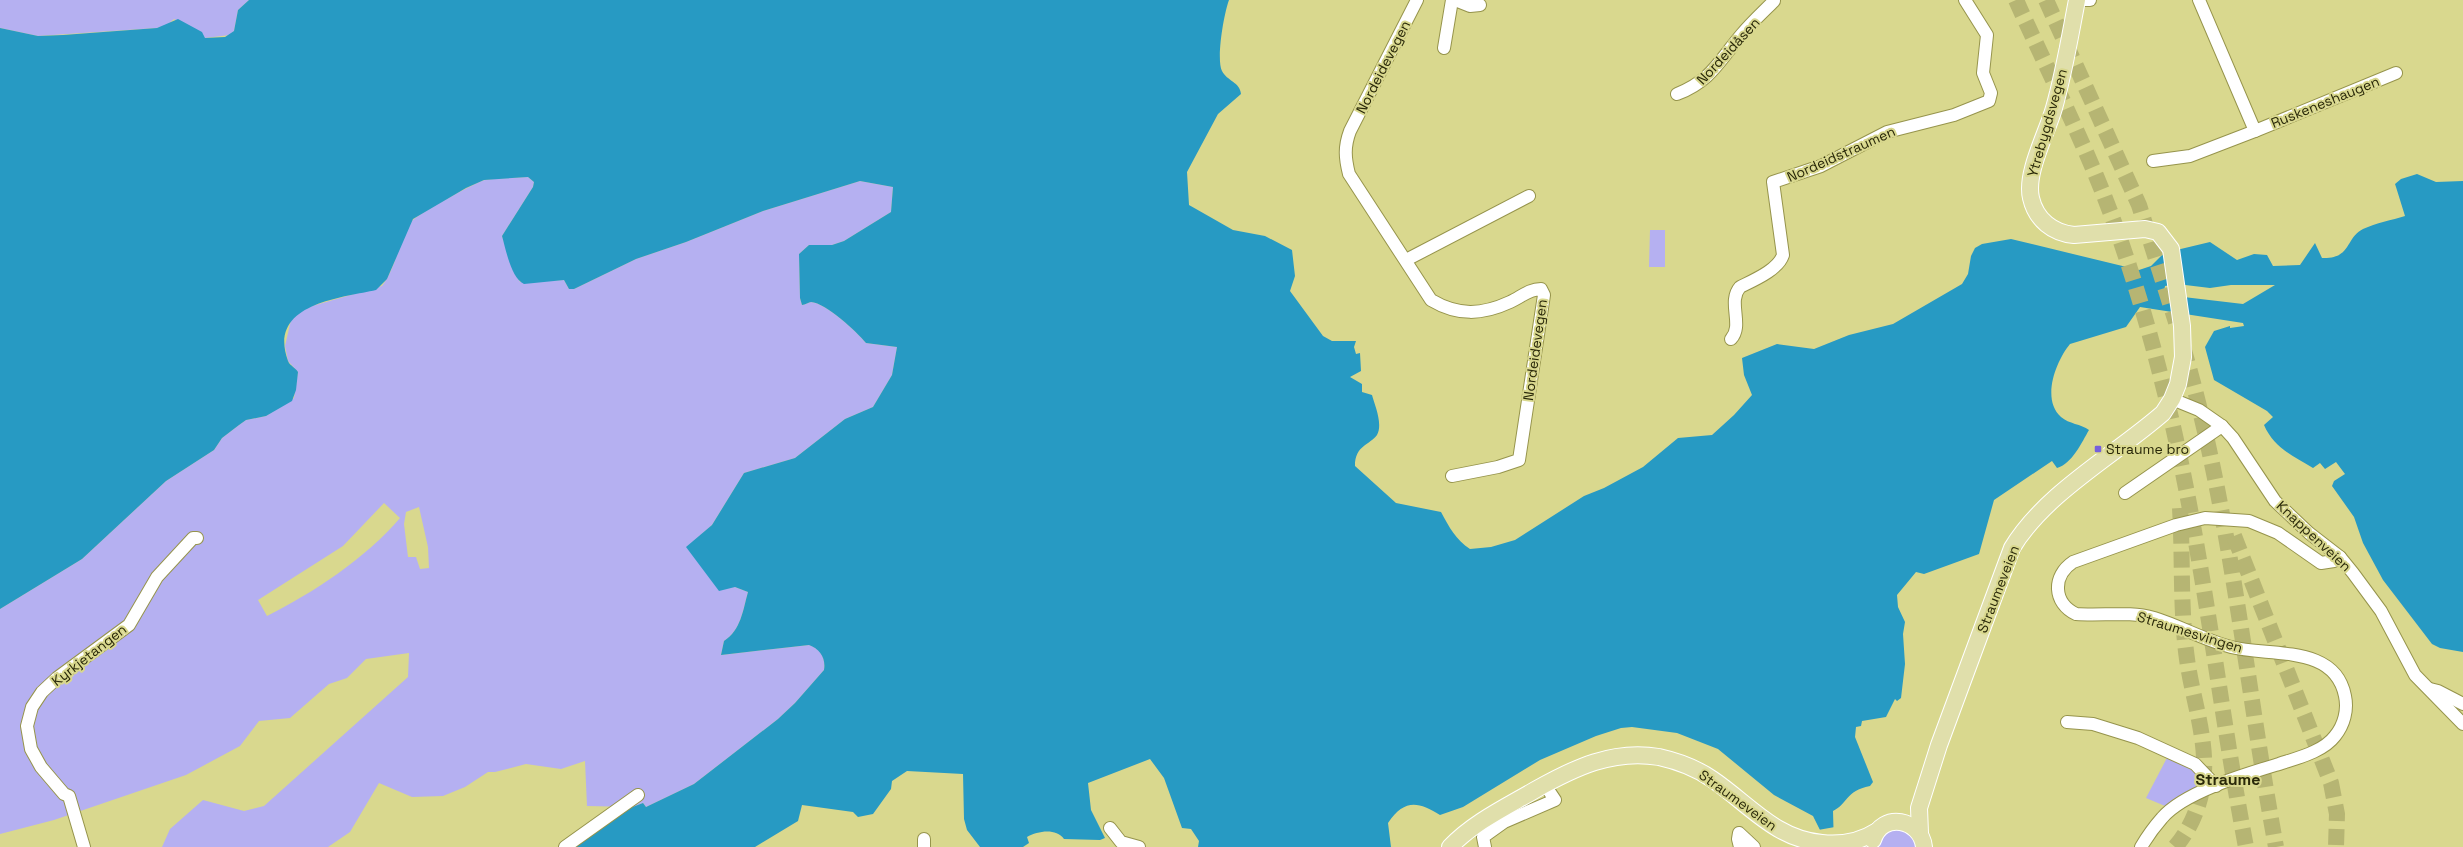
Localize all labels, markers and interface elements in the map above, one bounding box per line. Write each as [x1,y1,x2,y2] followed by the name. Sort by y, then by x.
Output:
[1692,14,1764,88] street label: Nordeidåsen
[1352,17,1414,117] street label: Nordeidevegen
[2023,67,2071,179] street label: Ytrebygdsvegen
[2268,72,2382,132] street label: Ruskeneshaugen
[1784,122,1898,186] street label: Nordeidstraumen
[1519,298,1551,402] street label: Nordeidevegen
[2106,440,2189,458] place label: Straume bro
[2093,444,2103,454] marker: Straume bro
[2273,497,2355,575] street label: Knappenveien
[1973,543,2023,635] street label: Straumeveien
[2135,607,2245,657] street label: Straumesvingen
[48,620,130,690] street label: Kyrkjetangen
[1695,766,1781,834] street label: Straumeveien
[2196,769,2260,790] district label: Straume

